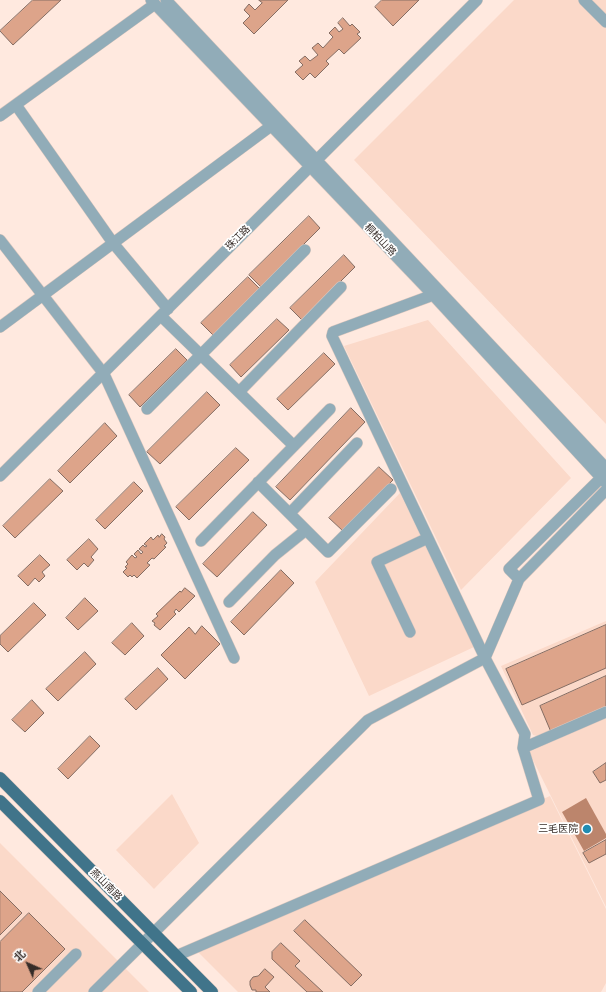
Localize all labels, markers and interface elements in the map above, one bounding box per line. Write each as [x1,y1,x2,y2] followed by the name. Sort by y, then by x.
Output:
[362,221,398,259] street label: 桐柏山路
[223,223,253,253] street label: 珠江路
[538,823,578,835] place label: 三毛医院
[581,823,593,835] marker: 三毛医院
[88,867,124,903] street label: 燕山南路
[8,944,48,984] north arrow
[11,947,28,964] text: 北

